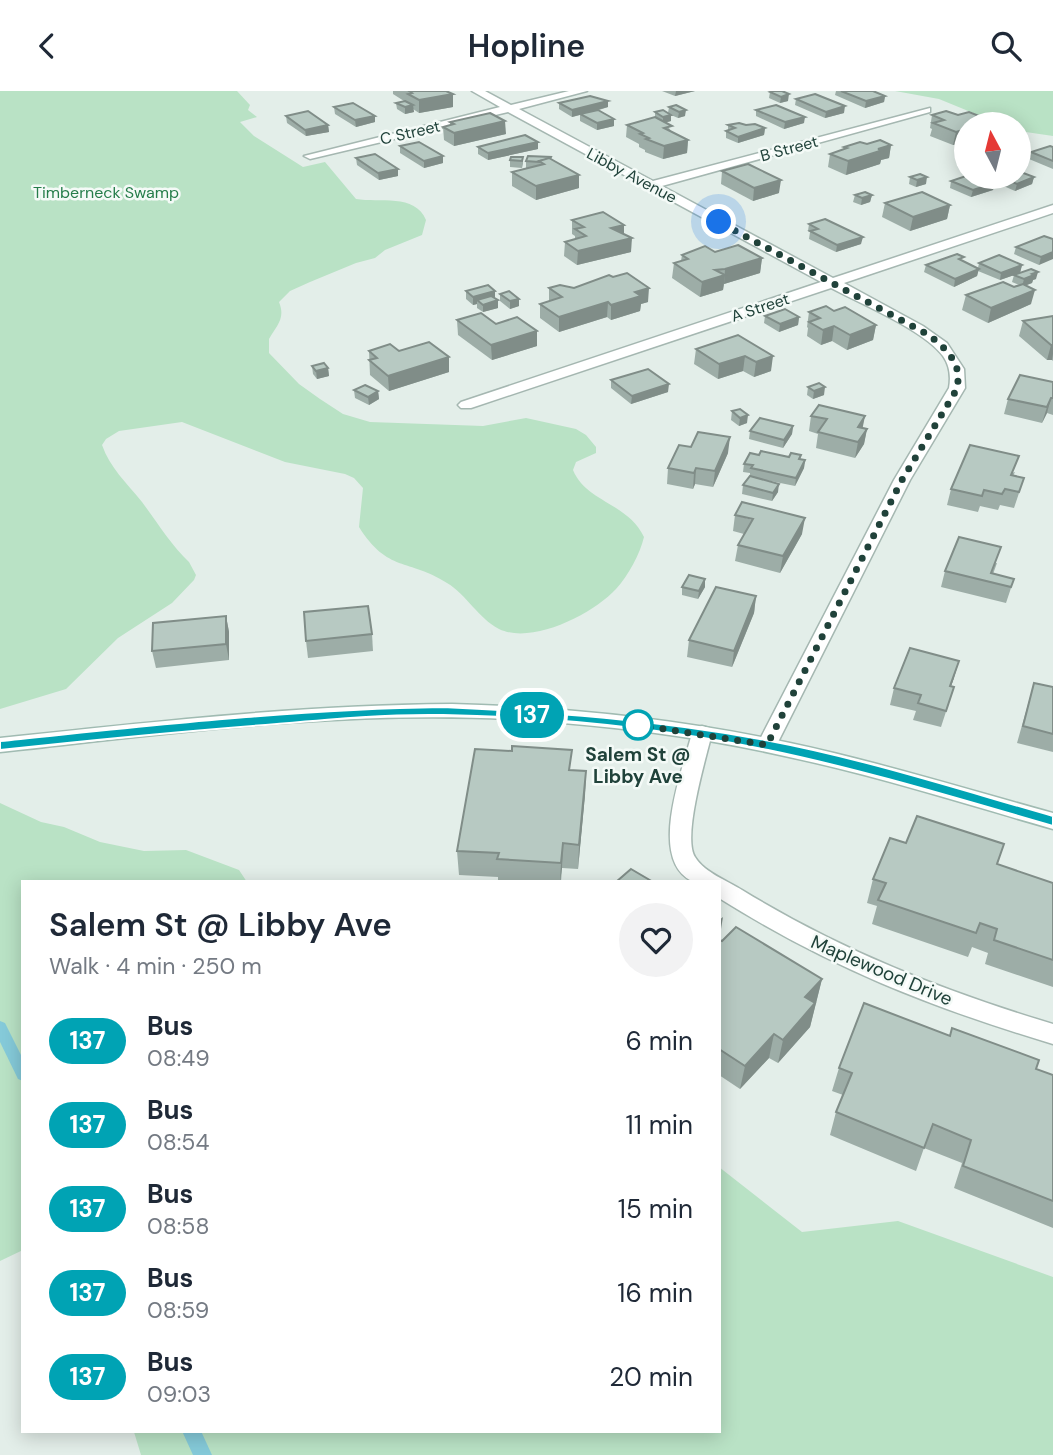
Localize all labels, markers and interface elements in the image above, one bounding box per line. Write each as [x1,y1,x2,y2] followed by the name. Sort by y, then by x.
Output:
[468,25,585,67] text: Hopline
[28,27,66,65] icon: back
[987,27,1025,65] icon: search
[954,112,1031,189] north arrow
[954,112,1031,189] map controls
[378,115,442,150] street label: C Street
[758,131,820,166] street label: B Street
[583,143,680,208] street label: Libby Avenue
[33,182,179,203] park label: Timberneck Swamp
[701,204,736,239] your location
[728,288,792,327] street label: A Street
[492,692,572,738] line badge: 137
[514,699,550,730] text: 137
[623,710,653,740] marker: Salem St @ Libby Ave
[585,742,691,789] place label: Salem St @ Libby Ave
[49,903,392,946] text: Salem St @ Libby Ave
[619,903,693,977] button: heart
[807,929,956,1012] street label: Maplewood Drive
[49,951,262,981] text: Walk · 4 min · 250 m
[147,1009,193,1043] text: Bus
[625,1024,693,1058] text: 6 min
[70,1025,105,1056] text: 137
[147,1043,210,1073] text: 08:49
[147,1093,193,1127] text: Bus
[626,1108,693,1142] text: 11 min
[70,1109,105,1140] text: 137
[147,1127,209,1157] text: 08:54
[147,1177,193,1211] text: Bus
[618,1192,693,1226] text: 15 min
[70,1193,105,1224] text: 137
[147,1211,209,1241] text: 08:58
[147,1261,193,1295] text: Bus
[617,1276,693,1310] text: 16 min
[70,1277,105,1308] text: 137
[147,1295,209,1325] text: 08:59
[147,1345,193,1379] text: Bus
[609,1360,693,1394] text: 20 min
[70,1361,105,1392] text: 137
[147,1379,211,1409] text: 09:03

